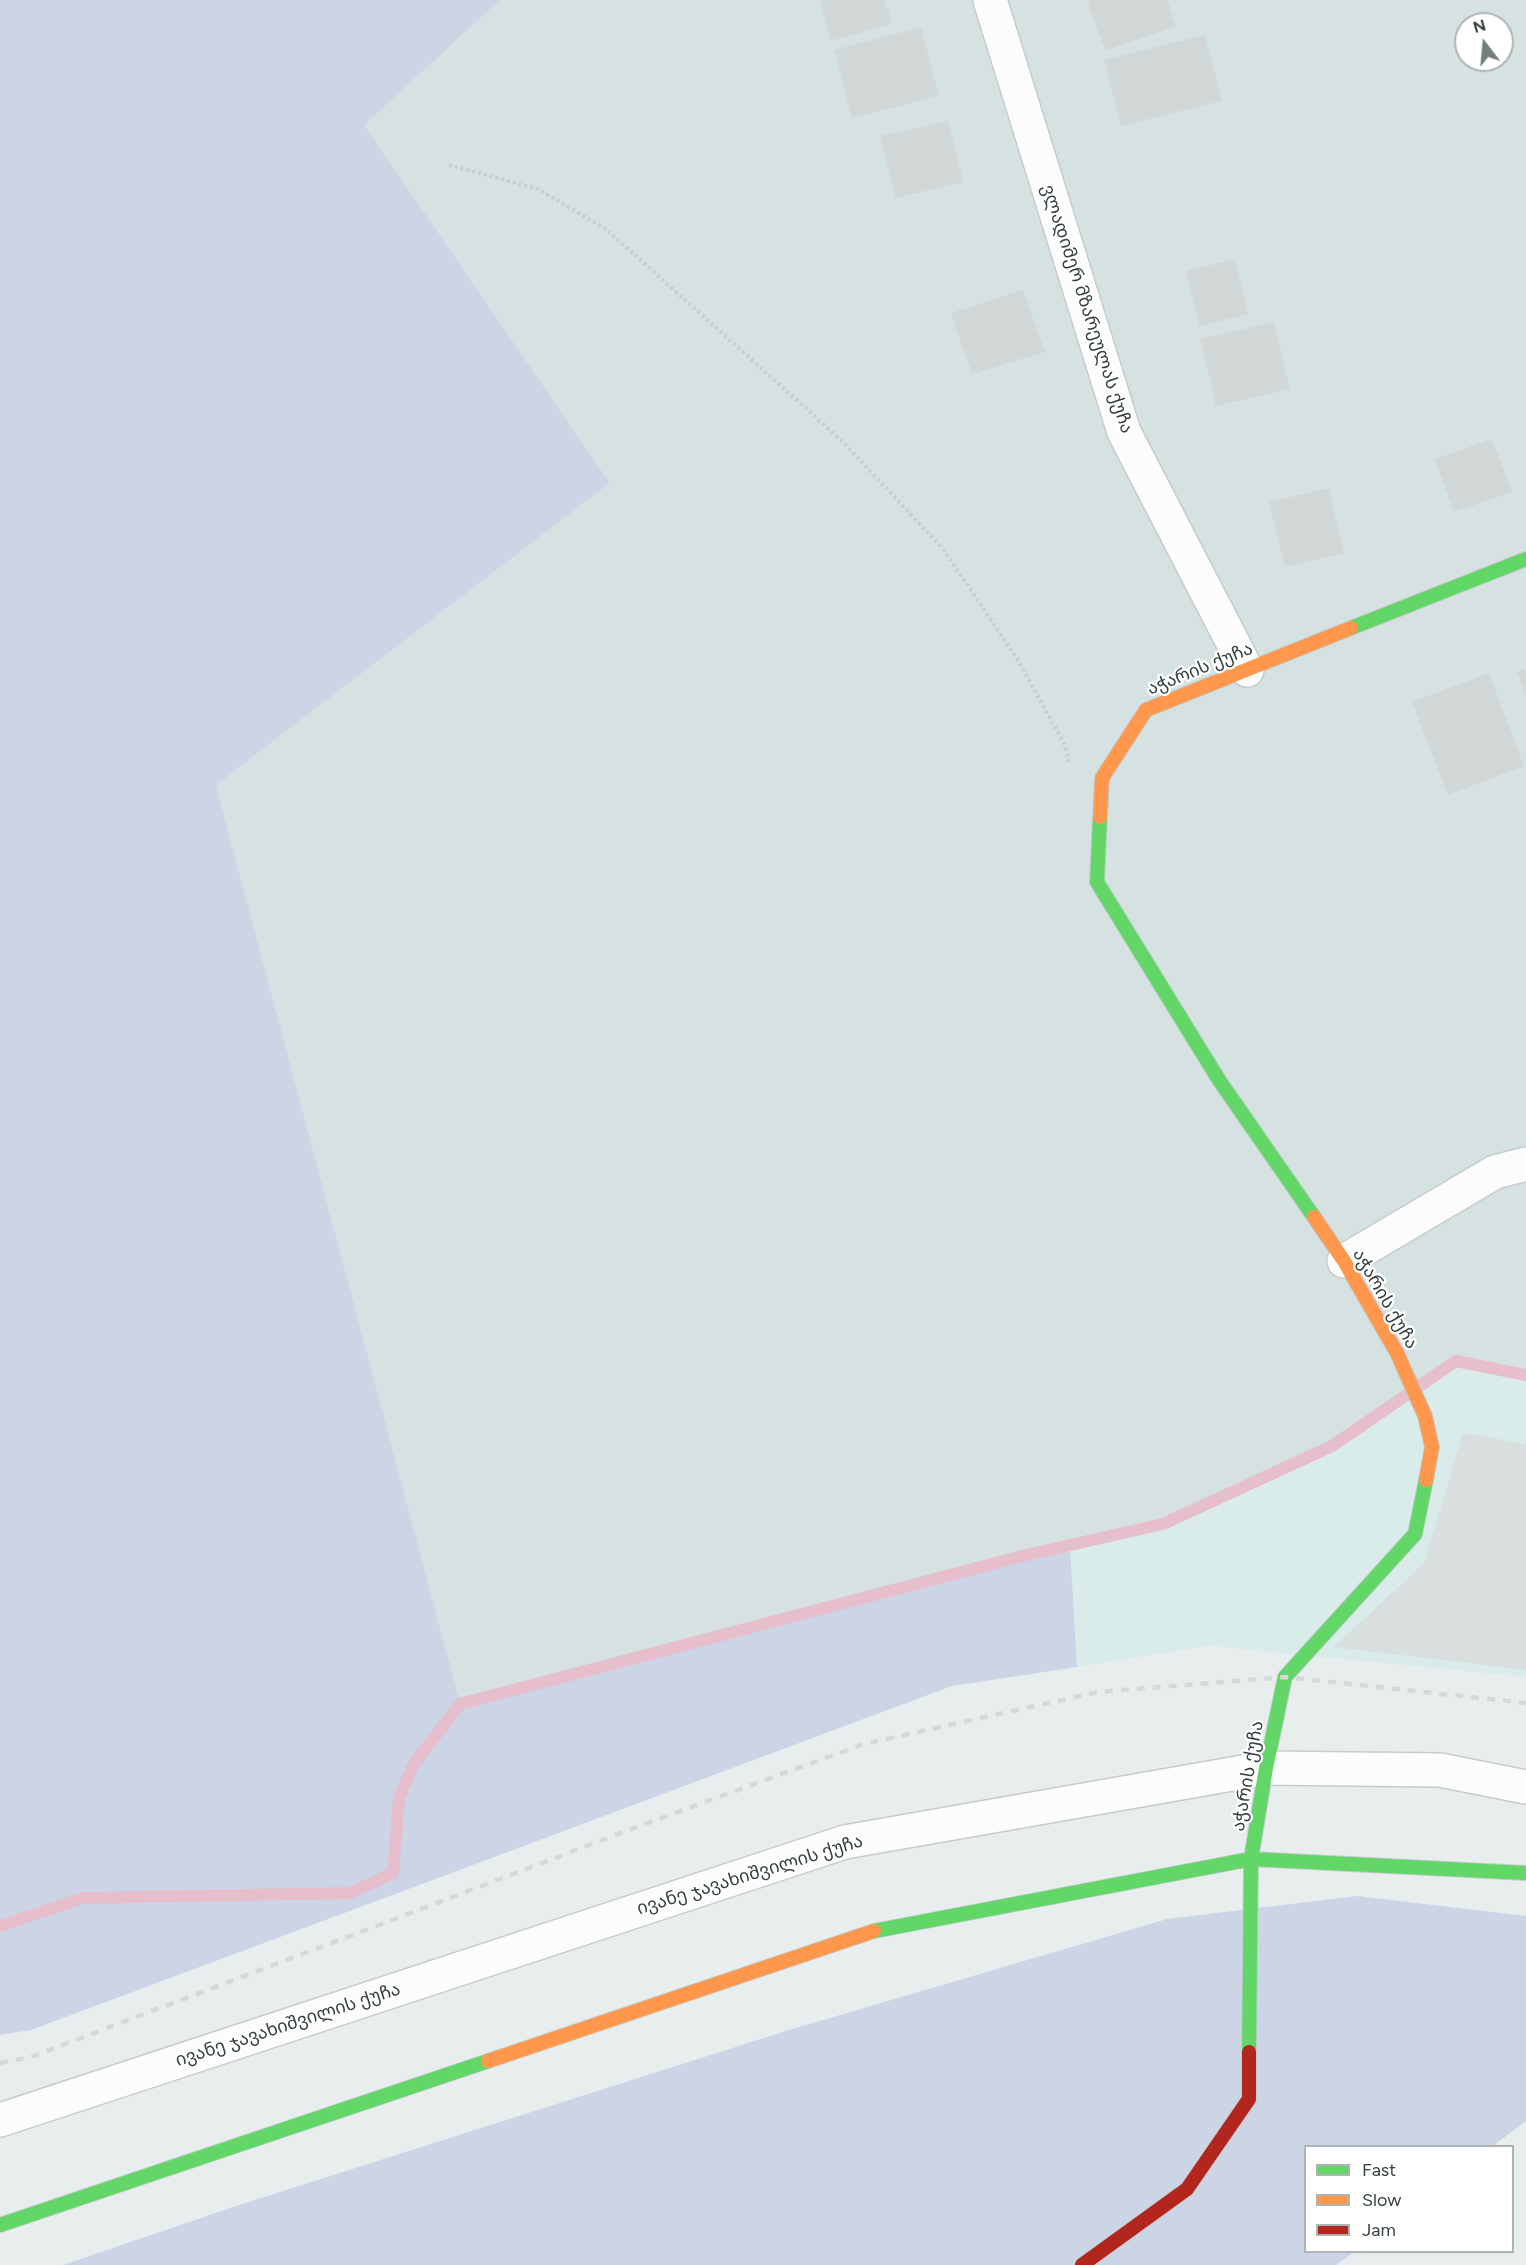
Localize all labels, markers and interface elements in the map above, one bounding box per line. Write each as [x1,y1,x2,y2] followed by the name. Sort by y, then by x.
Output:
[1454,12,1514,72] north arrow
[1471,15,1488,37] text: N
[1036,182,1138,436] street label: ვლადიმერ მზარეულას ქუჩა
[1144,638,1256,700] street label: აჭარის ქუჩა
[1348,1245,1422,1353] street label: აჭარის ქუჩა
[1228,1719,1268,1833] street label: აჭარის ქუჩა
[634,1830,866,1920] street label: ივანე ჯავახიშვილის ქუჩა
[173,1978,403,2072] street label: ივანე ჯავახიშვილის ქუჩა
[1304,2145,1514,2253] legend
[1362,2159,1396,2181] text: Fast
[1362,2189,1401,2211] text: Slow
[1362,2219,1396,2241] text: Jam

